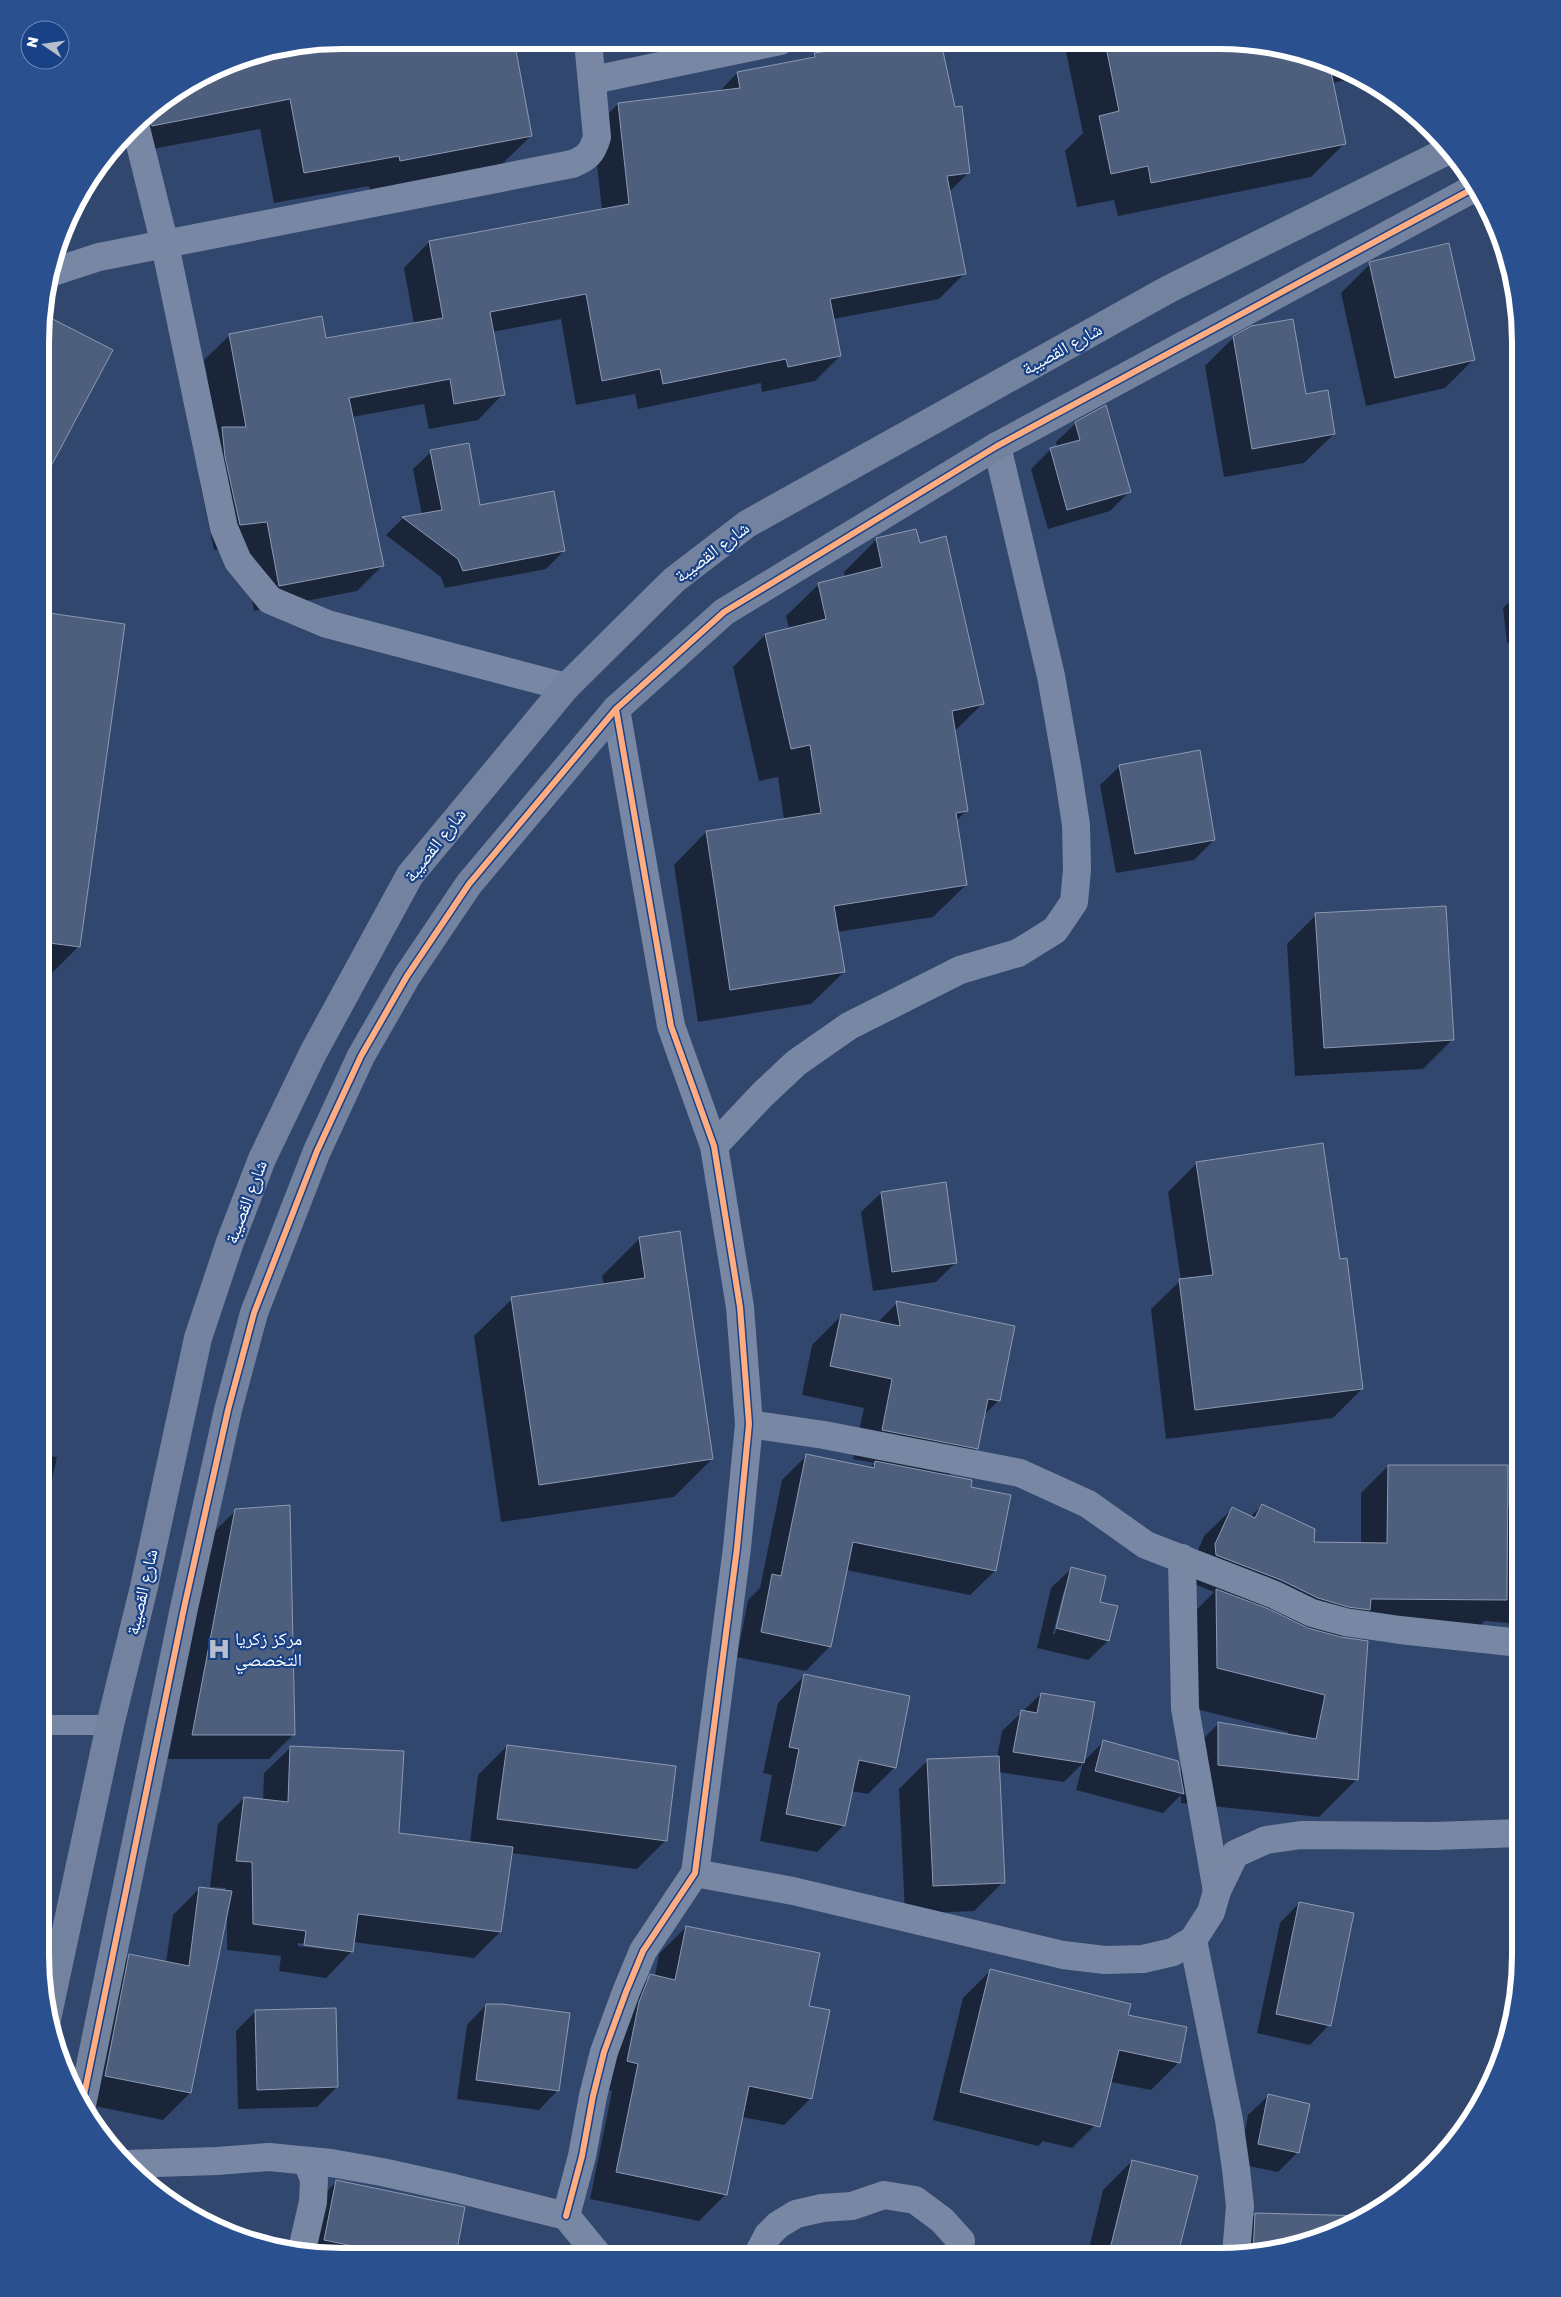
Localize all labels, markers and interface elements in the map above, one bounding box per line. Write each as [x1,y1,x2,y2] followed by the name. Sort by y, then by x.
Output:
[20,20,70,70] north arrow
[22,35,41,49] text: N
[1018,317,1106,380] street label: شارع القصيبة
[670,516,754,587] street label: شارع القصيبة
[399,803,471,886] street label: شارع القصيبة
[219,1157,272,1247] street label: شارع القصيبة
[120,1547,163,1637] street label: شارع القصيبة
[235,1627,302,1675] place label: مركز زكريا التخصصي
[206,1636,232,1662] hospital icon: مركز زكريا التخصصي

